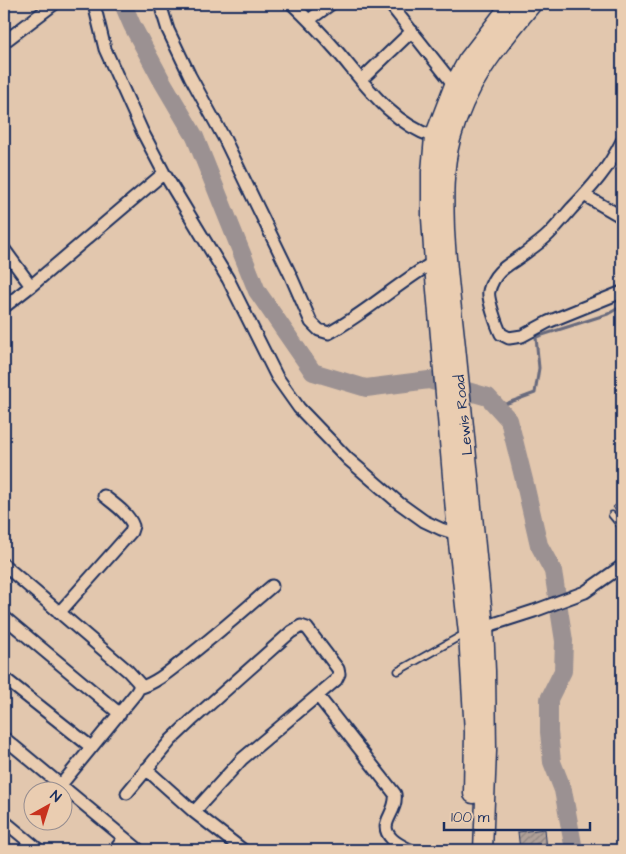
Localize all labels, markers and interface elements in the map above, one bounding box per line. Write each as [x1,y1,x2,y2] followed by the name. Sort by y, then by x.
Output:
[449,373,478,456] street label: Lewis Road
[22,782,72,832] north arrow
[46,786,65,807] text: N
[444,799,590,831] scale bar
[451,807,490,828] text: 100 m

